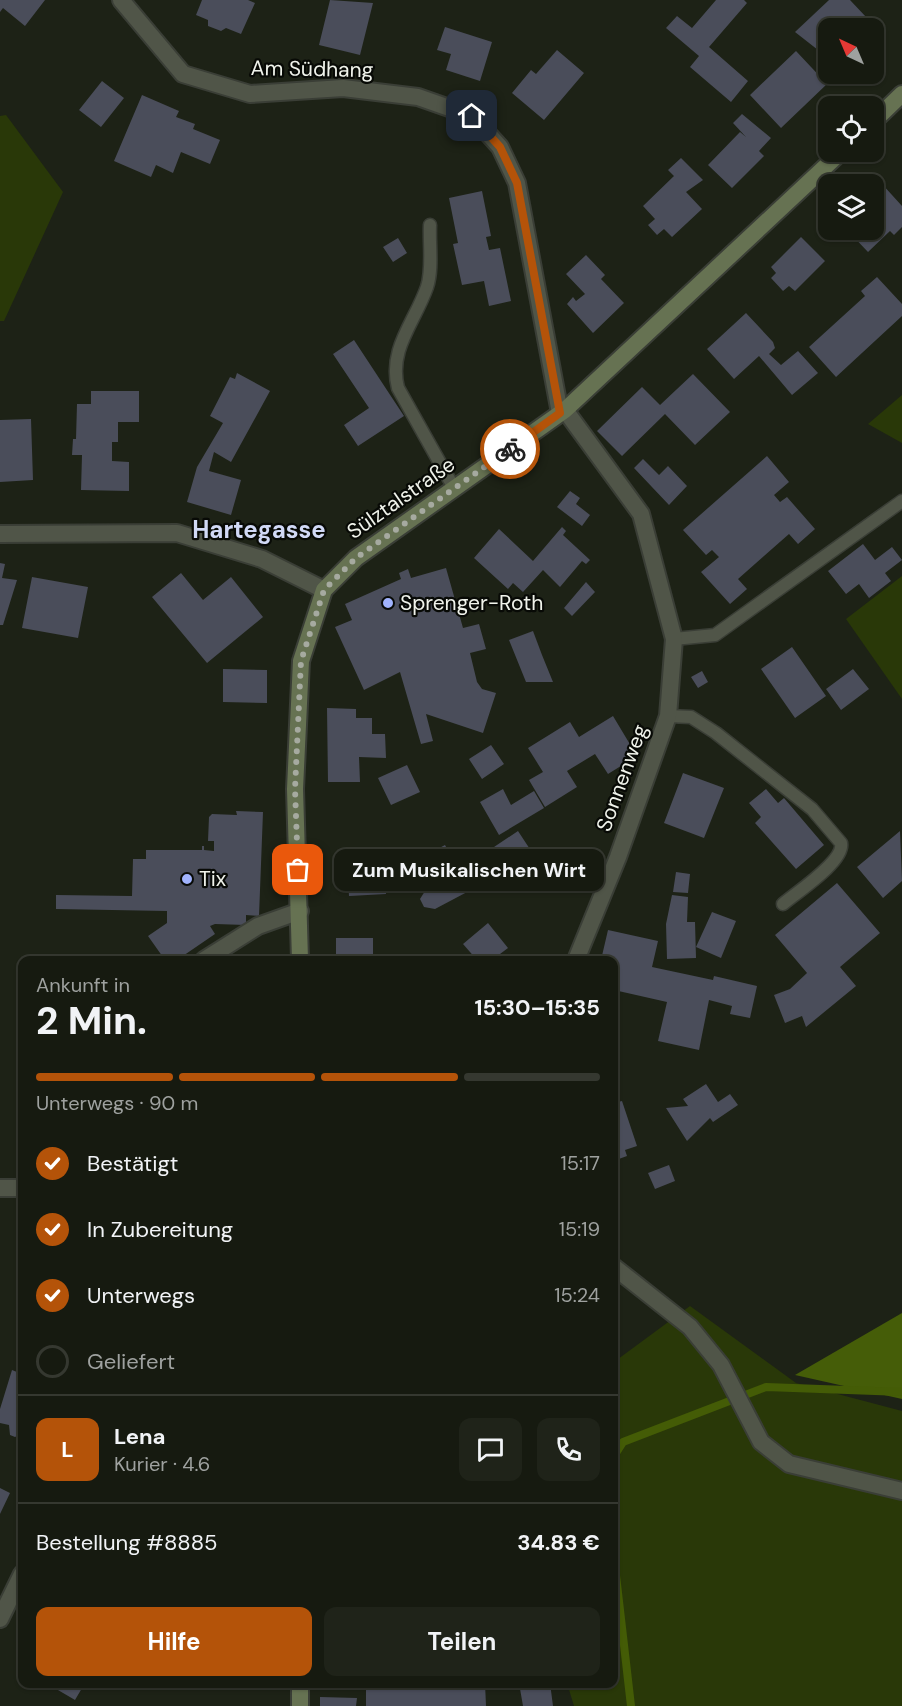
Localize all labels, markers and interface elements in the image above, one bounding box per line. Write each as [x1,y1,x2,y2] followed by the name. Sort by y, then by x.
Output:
[818,18,884,84] north arrow
[818,18,884,240] map controls
[250,54,374,84] street label: Am Südhang
[446,90,497,141] pin
[818,96,884,162] button: locate
[455,99,488,132] icon: home
[818,174,884,240] button: layers
[480,419,540,479] courier
[494,433,527,466] icon: bike
[341,450,461,546] street label: Sülztalstraße
[192,514,326,545] district label: Hartegasse
[400,589,543,617] place label: Sprenger-Roth
[381,596,395,610] marker: Sprenger-Roth
[590,720,654,835] street label: Sonnenweg
[272,844,323,895] pin
[334,849,604,891] callout: Zum Musikalischen Wirt
[281,853,314,886] icon: bag
[352,857,586,883] text: Zum Musikalischen Wirt
[199,865,226,893] place label: Tix
[180,872,194,886] marker: Tix
[36,972,130,998] text: Ankunft in
[474,993,600,1022] text: 15:30–15:35
[36,995,147,1046] text: 2 Min.
[36,1090,198,1116] text: Unterwegs · 90 m
[36,1147,69,1180] icon: check
[87,1149,178,1178] text: Bestätigt
[561,1150,600,1176] text: 15:17
[36,1213,69,1246] icon: check
[87,1215,233,1244] text: In Zubereitung
[559,1216,600,1242] text: 15:19
[36,1279,69,1312] icon: check
[87,1281,195,1310] text: Unterwegs
[554,1282,600,1308] text: 15:24
[87,1347,175,1376] text: Geliefert
[459,1418,522,1481] button: chat
[537,1418,600,1481] button: phone
[114,1422,166,1451] text: Lena
[61,1435,74,1464] text: L
[114,1451,210,1477] text: Kurier · 4.6
[36,1528,218,1557] text: Bestellung #8885
[517,1528,600,1557] text: 34.83 €
[36,1607,312,1676] button: Hilfe
[324,1607,600,1676] button: Teilen

